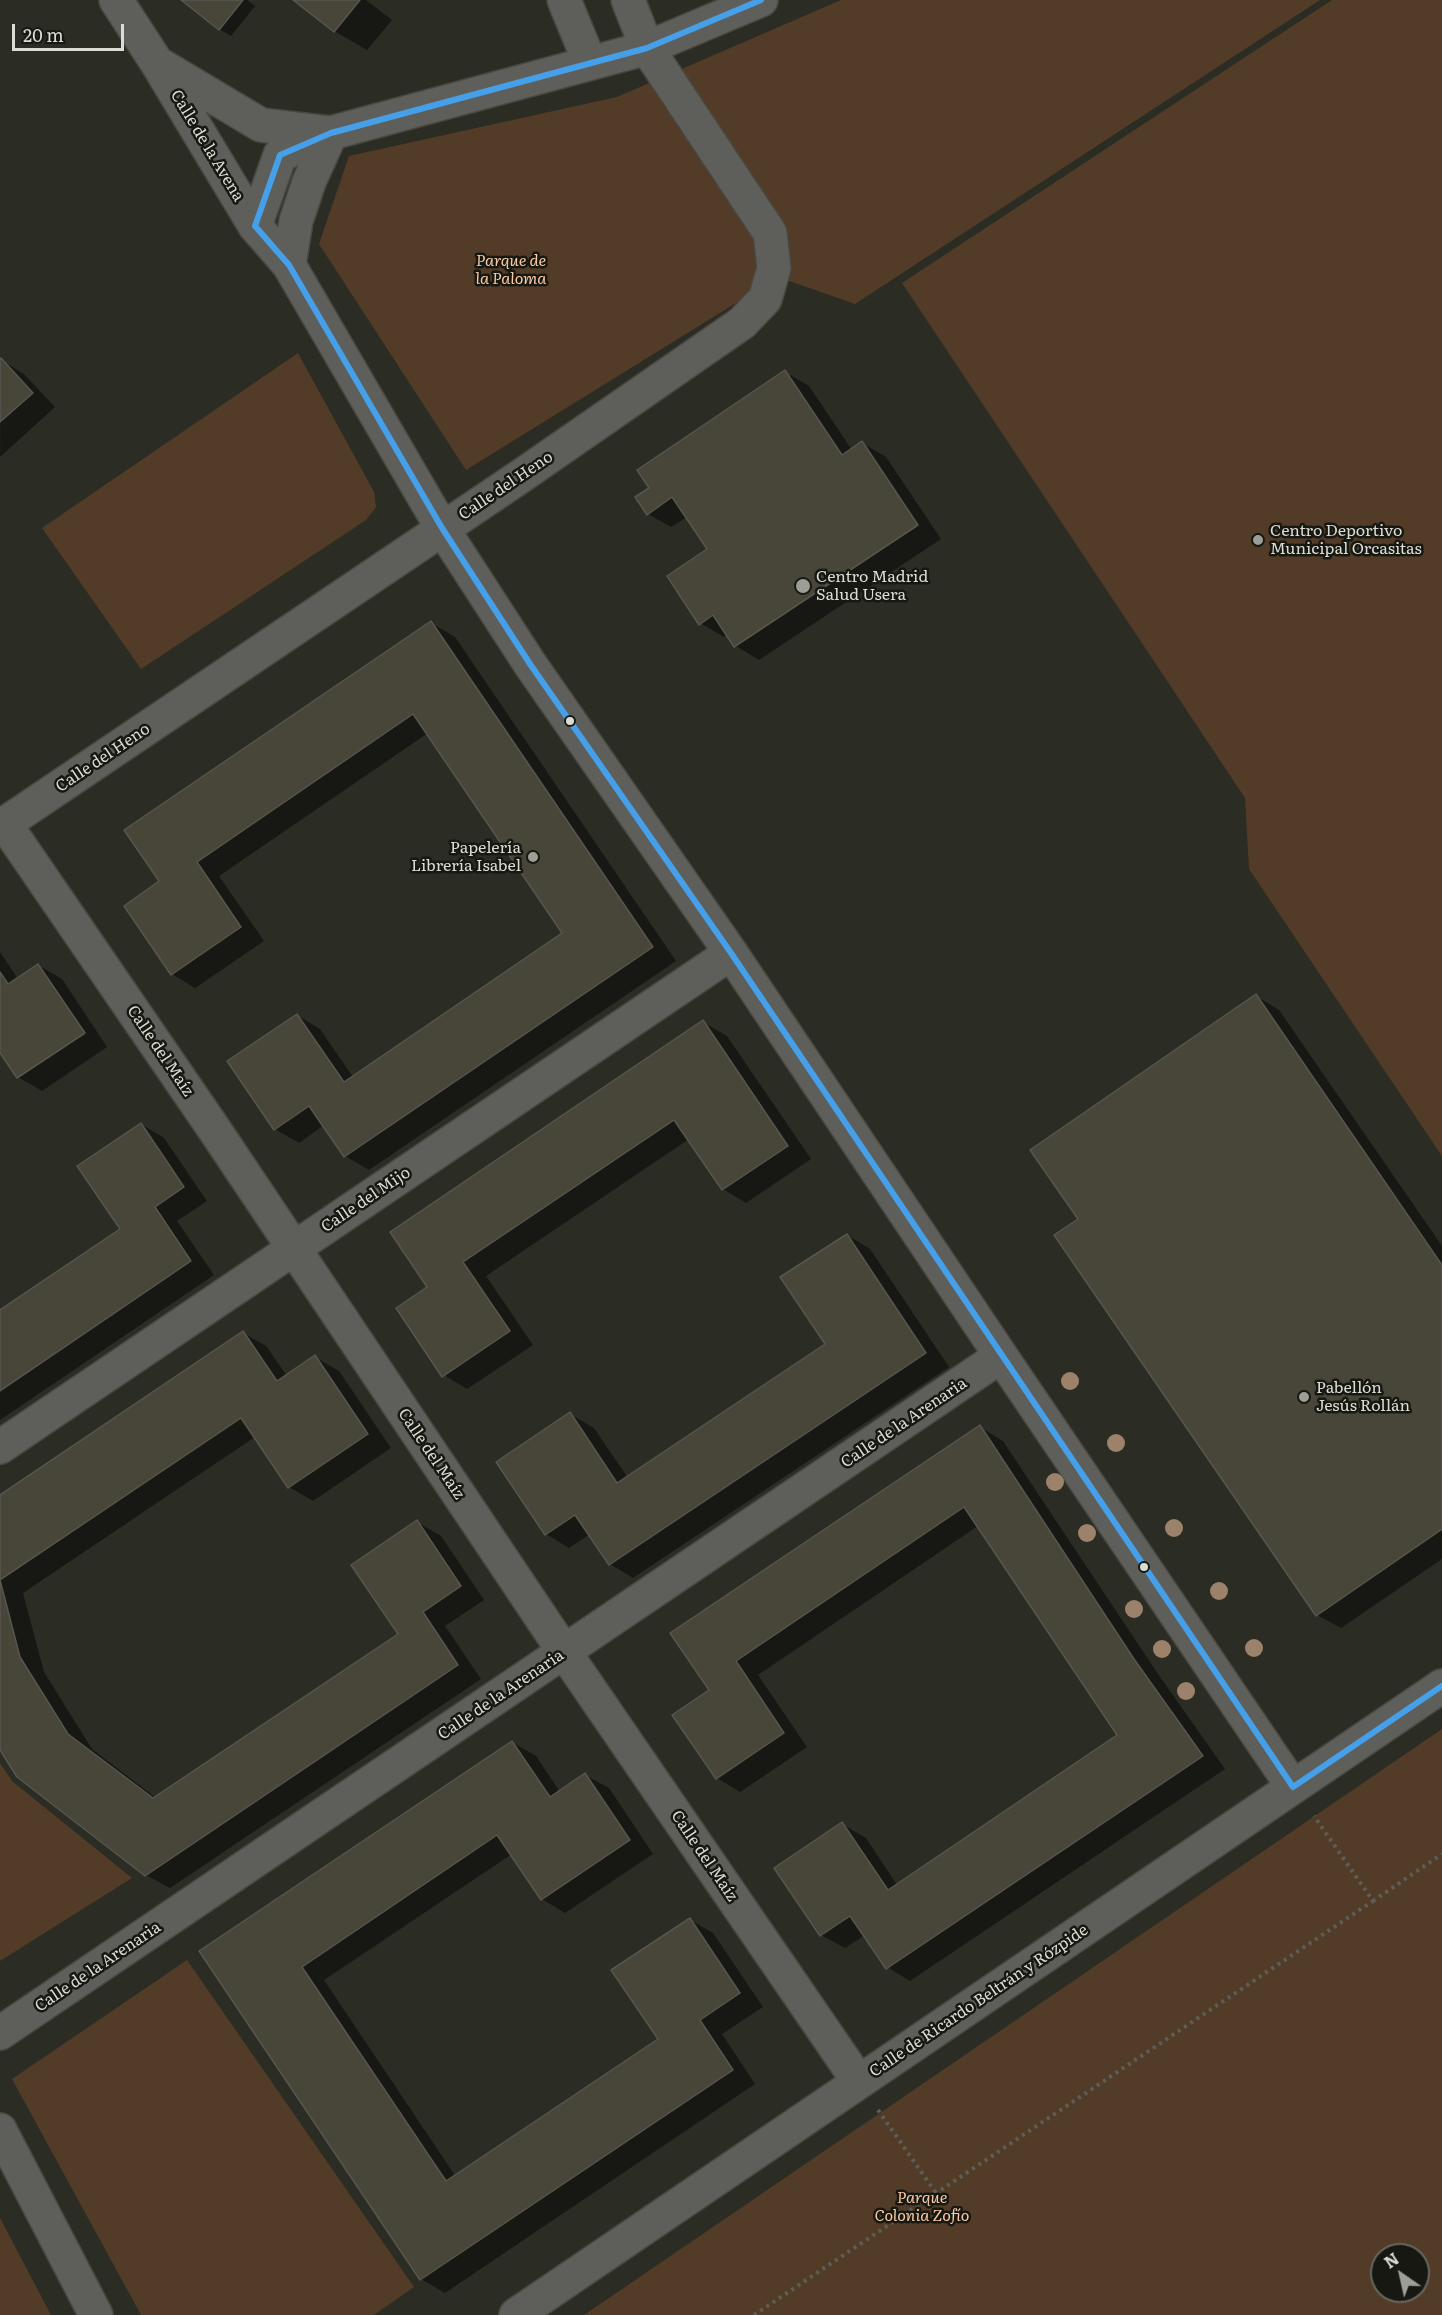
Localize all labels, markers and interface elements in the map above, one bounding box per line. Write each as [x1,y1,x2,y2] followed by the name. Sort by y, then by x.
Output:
[15,12,128,50] scale bar
[23,21,64,48] text: 20 m
[166,87,248,205] street label: Calle de la Avena
[476,251,546,289] park label: Parque de la Paloma
[455,447,557,525] street label: Calle del Heno
[1270,521,1422,559] place label: Centro Deportivo Municipal Orcasitas
[1251,533,1265,547] marker: Centro Deportivo Municipal Orcasitas
[816,567,928,605] place label: Centro Madrid Salud Usera
[794,577,812,595] marker: Centro Madrid Salud Usera
[564,715,576,727] unlabelled marker
[52,719,154,797] street label: Calle del Heno
[411,838,521,876] place label: Papelería Librería Isabel
[526,850,540,864] marker: Papelería Librería Isabel
[123,1002,197,1100] street label: Calle del Maíz
[318,1163,414,1237] street label: Calle del Mijo
[837,1374,971,1472] street label: Calle de la Arenaria
[1316,1378,1410,1416] place label: Pabellón Jesús Rollán
[1297,1390,1311,1404] marker: Pabellón Jesús Rollán
[394,1405,468,1503] street label: Calle del Maíz
[1138,1561,1150,1573] unlabelled marker
[434,1646,568,1744] street label: Calle de la Arenaria
[667,1807,741,1905] street label: Calle del Maíz
[31,1918,165,2016] street label: Calle de la Arenaria
[866,1921,1092,2081] street label: Calle de Ricardo Beltrán y Rózpide
[875,2188,969,2226] park label: Parque Colonia Zofío
[1370,2243,1430,2303] north arrow
[1379,2246,1403,2273] text: N

